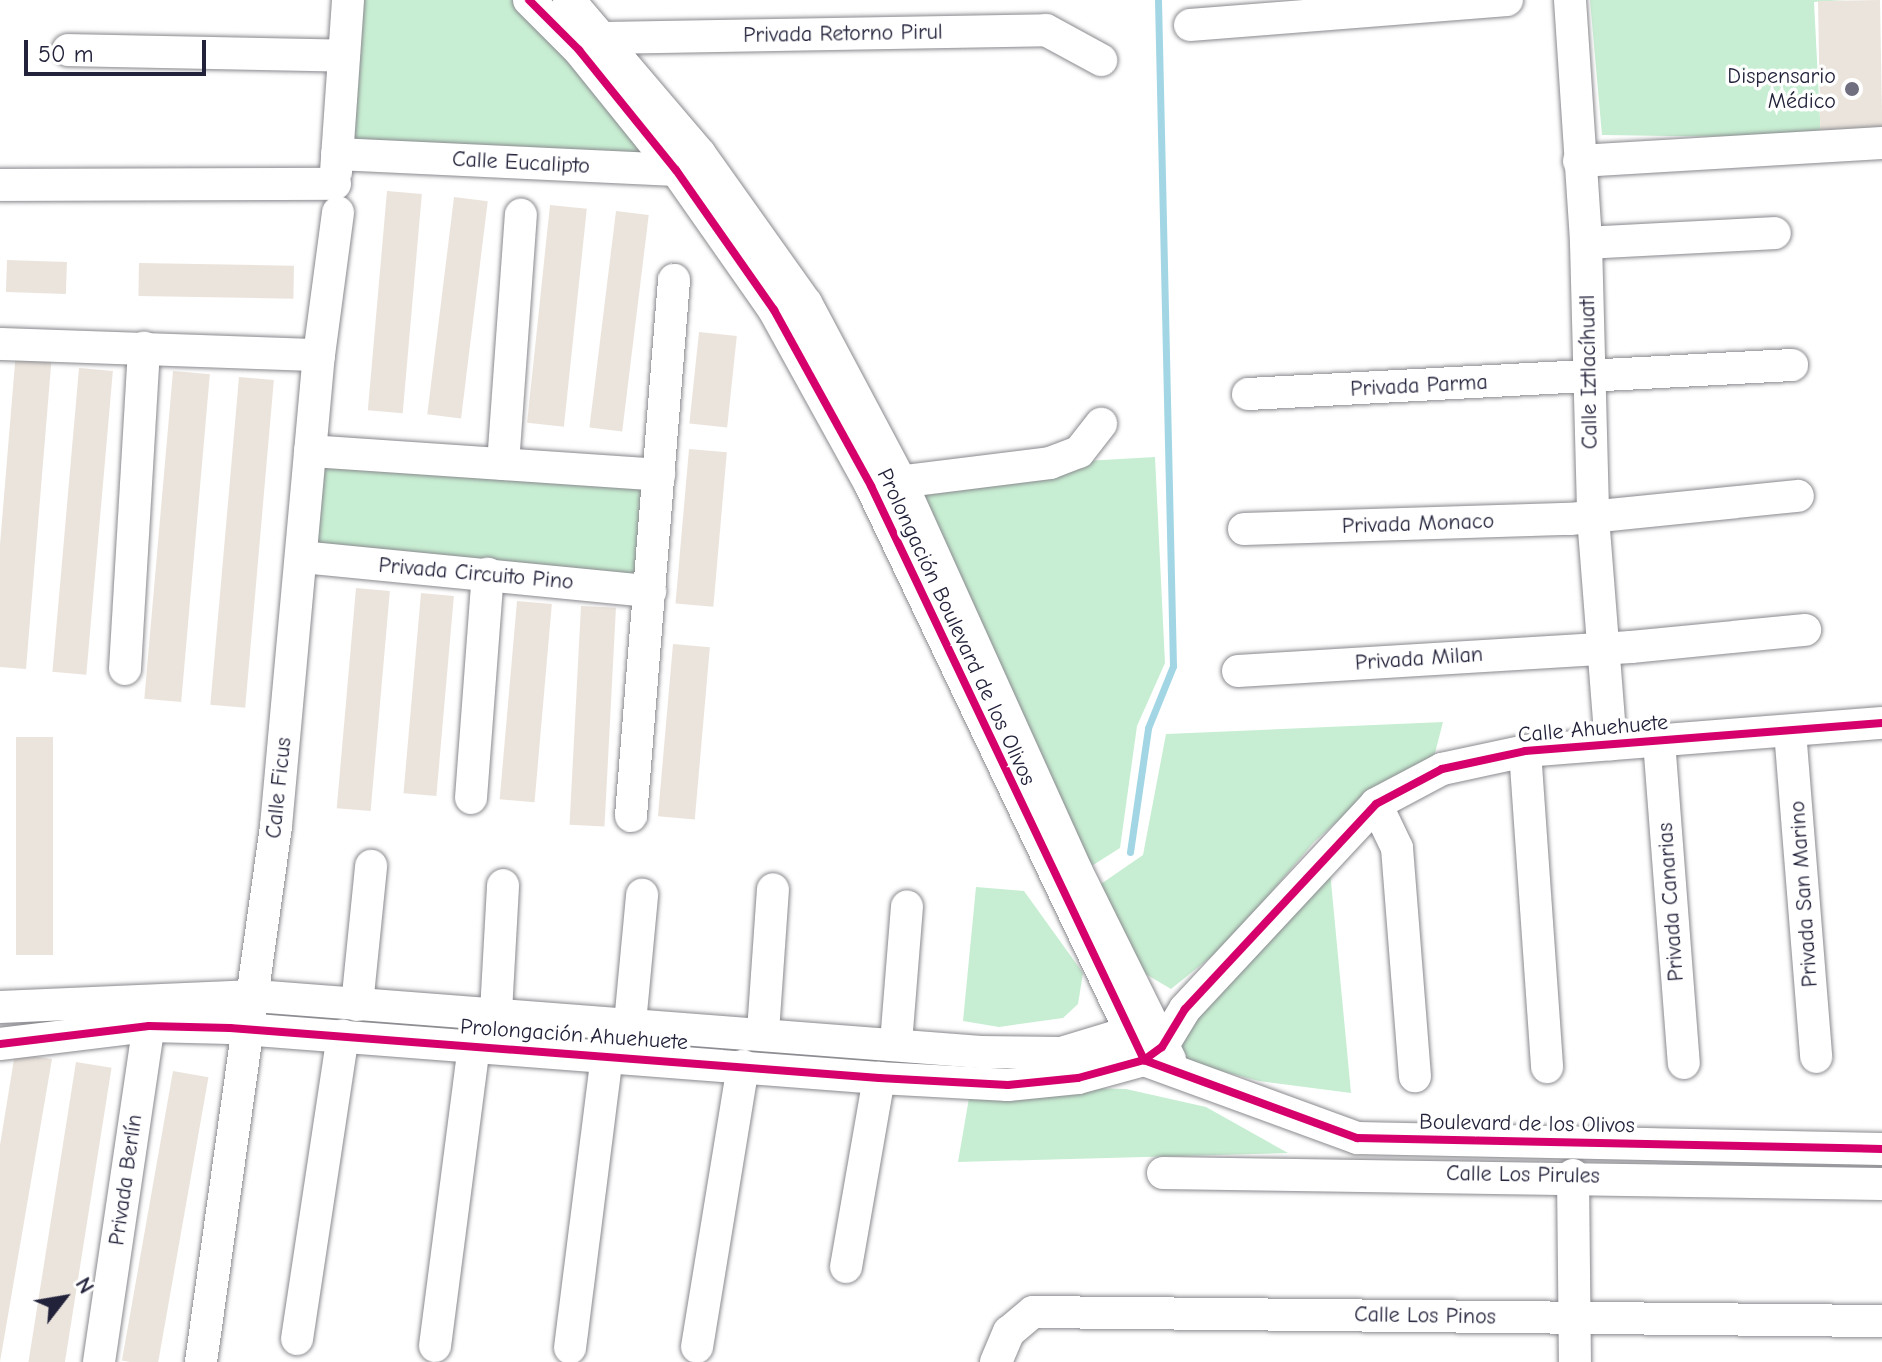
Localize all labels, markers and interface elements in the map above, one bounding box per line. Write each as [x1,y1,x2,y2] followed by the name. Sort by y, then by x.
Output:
[743,19,943,49] street label: Privada Retorno Pirul
[28,24,210,74] scale bar
[38,40,94,68] text: 50 m
[1727,63,1836,114] place label: Dispensario Médico
[1843,80,1861,98] marker: Dispensario Médico
[451,146,591,180] street label: Calle Eucalipto
[1574,294,1604,450] street label: Calle Iztlacíhuatl
[1350,369,1488,403] street label: Privada Parma
[871,464,1041,790] street label: Prolongación Boulevard de los Olivos
[1341,508,1495,540] street label: Privada Monaco
[377,552,575,596] street label: Privada Circuito Pino
[1354,641,1484,677] street label: Privada Milan
[1517,709,1669,749] street label: Calle Ahuehuete
[261,736,297,840] street label: Calle Ficus
[1784,800,1824,988] street label: Privada San Marino
[1652,822,1690,982] street label: Privada Canarias
[459,1014,689,1056] street label: Prolongación Ahuehuete
[1419,1109,1635,1139] street label: Boulevard de los Olivos
[104,1113,148,1247] street label: Privada Berlín
[1446,1160,1600,1190] street label: Calle Los Pirules
[24,1258,104,1338] north arrow
[70,1273,99,1298] text: N
[1354,1302,1496,1330] street label: Calle Los Pinos

